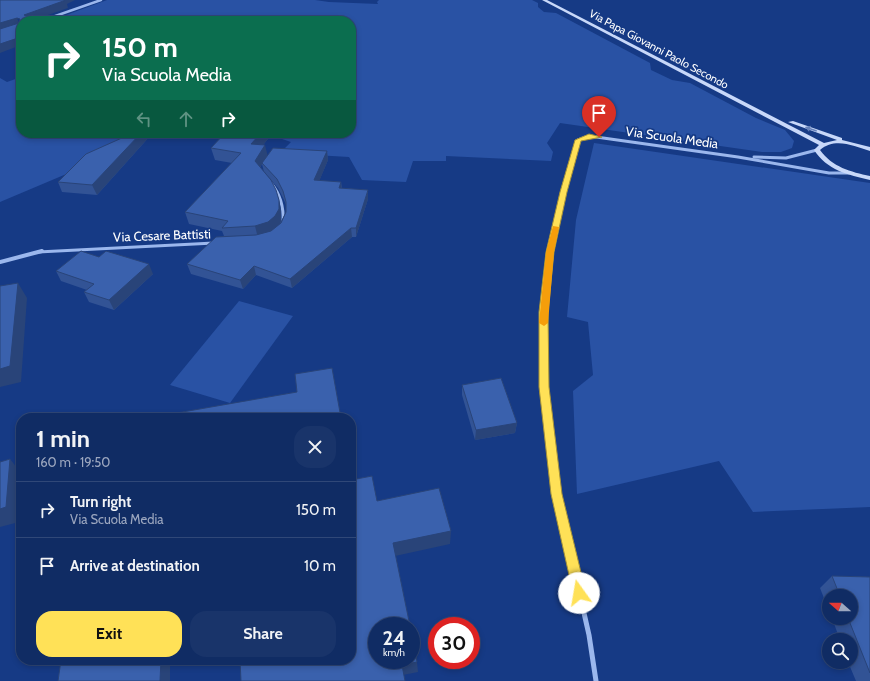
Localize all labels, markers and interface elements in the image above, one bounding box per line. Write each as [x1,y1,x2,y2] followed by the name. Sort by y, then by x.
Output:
[587,6,731,92] street label: Via Papa Giovanni Paolo Secondo
[102,30,178,64] text: 150 m
[36,32,88,84] icon: right
[102,64,231,86] text: Via Scuola Media
[582,96,616,137] pin
[588,102,610,124] icon: arrive
[133,108,155,130] icon: left
[175,108,197,130] icon: ahead
[217,108,239,130] icon: right
[625,123,720,152] street label: Via Scuola Media
[805,126,817,132] one-way arrow
[113,225,211,245] street label: Via Cesare Battisti
[36,424,90,453] text: 1 min
[294,426,336,468] button: close
[36,454,110,470] text: 160 m · 19:50
[70,493,131,511] text: Turn right
[36,499,58,521] icon: right
[296,501,336,519] text: 150 m
[70,511,163,527] text: Via Scuola Media
[36,555,58,577] icon: arrive
[70,557,200,575] text: Arrive at destination
[304,557,336,575] text: 10 m
[558,572,600,614] position arrow
[822,589,858,625] north arrow
[822,589,858,669] map controls
[36,611,182,657] button: Exit
[190,611,336,657] button: Share
[428,617,480,669] speed limit sign: 30
[383,626,406,650] text: 24
[822,633,858,669] button: search
[383,646,405,659] text: km/h

